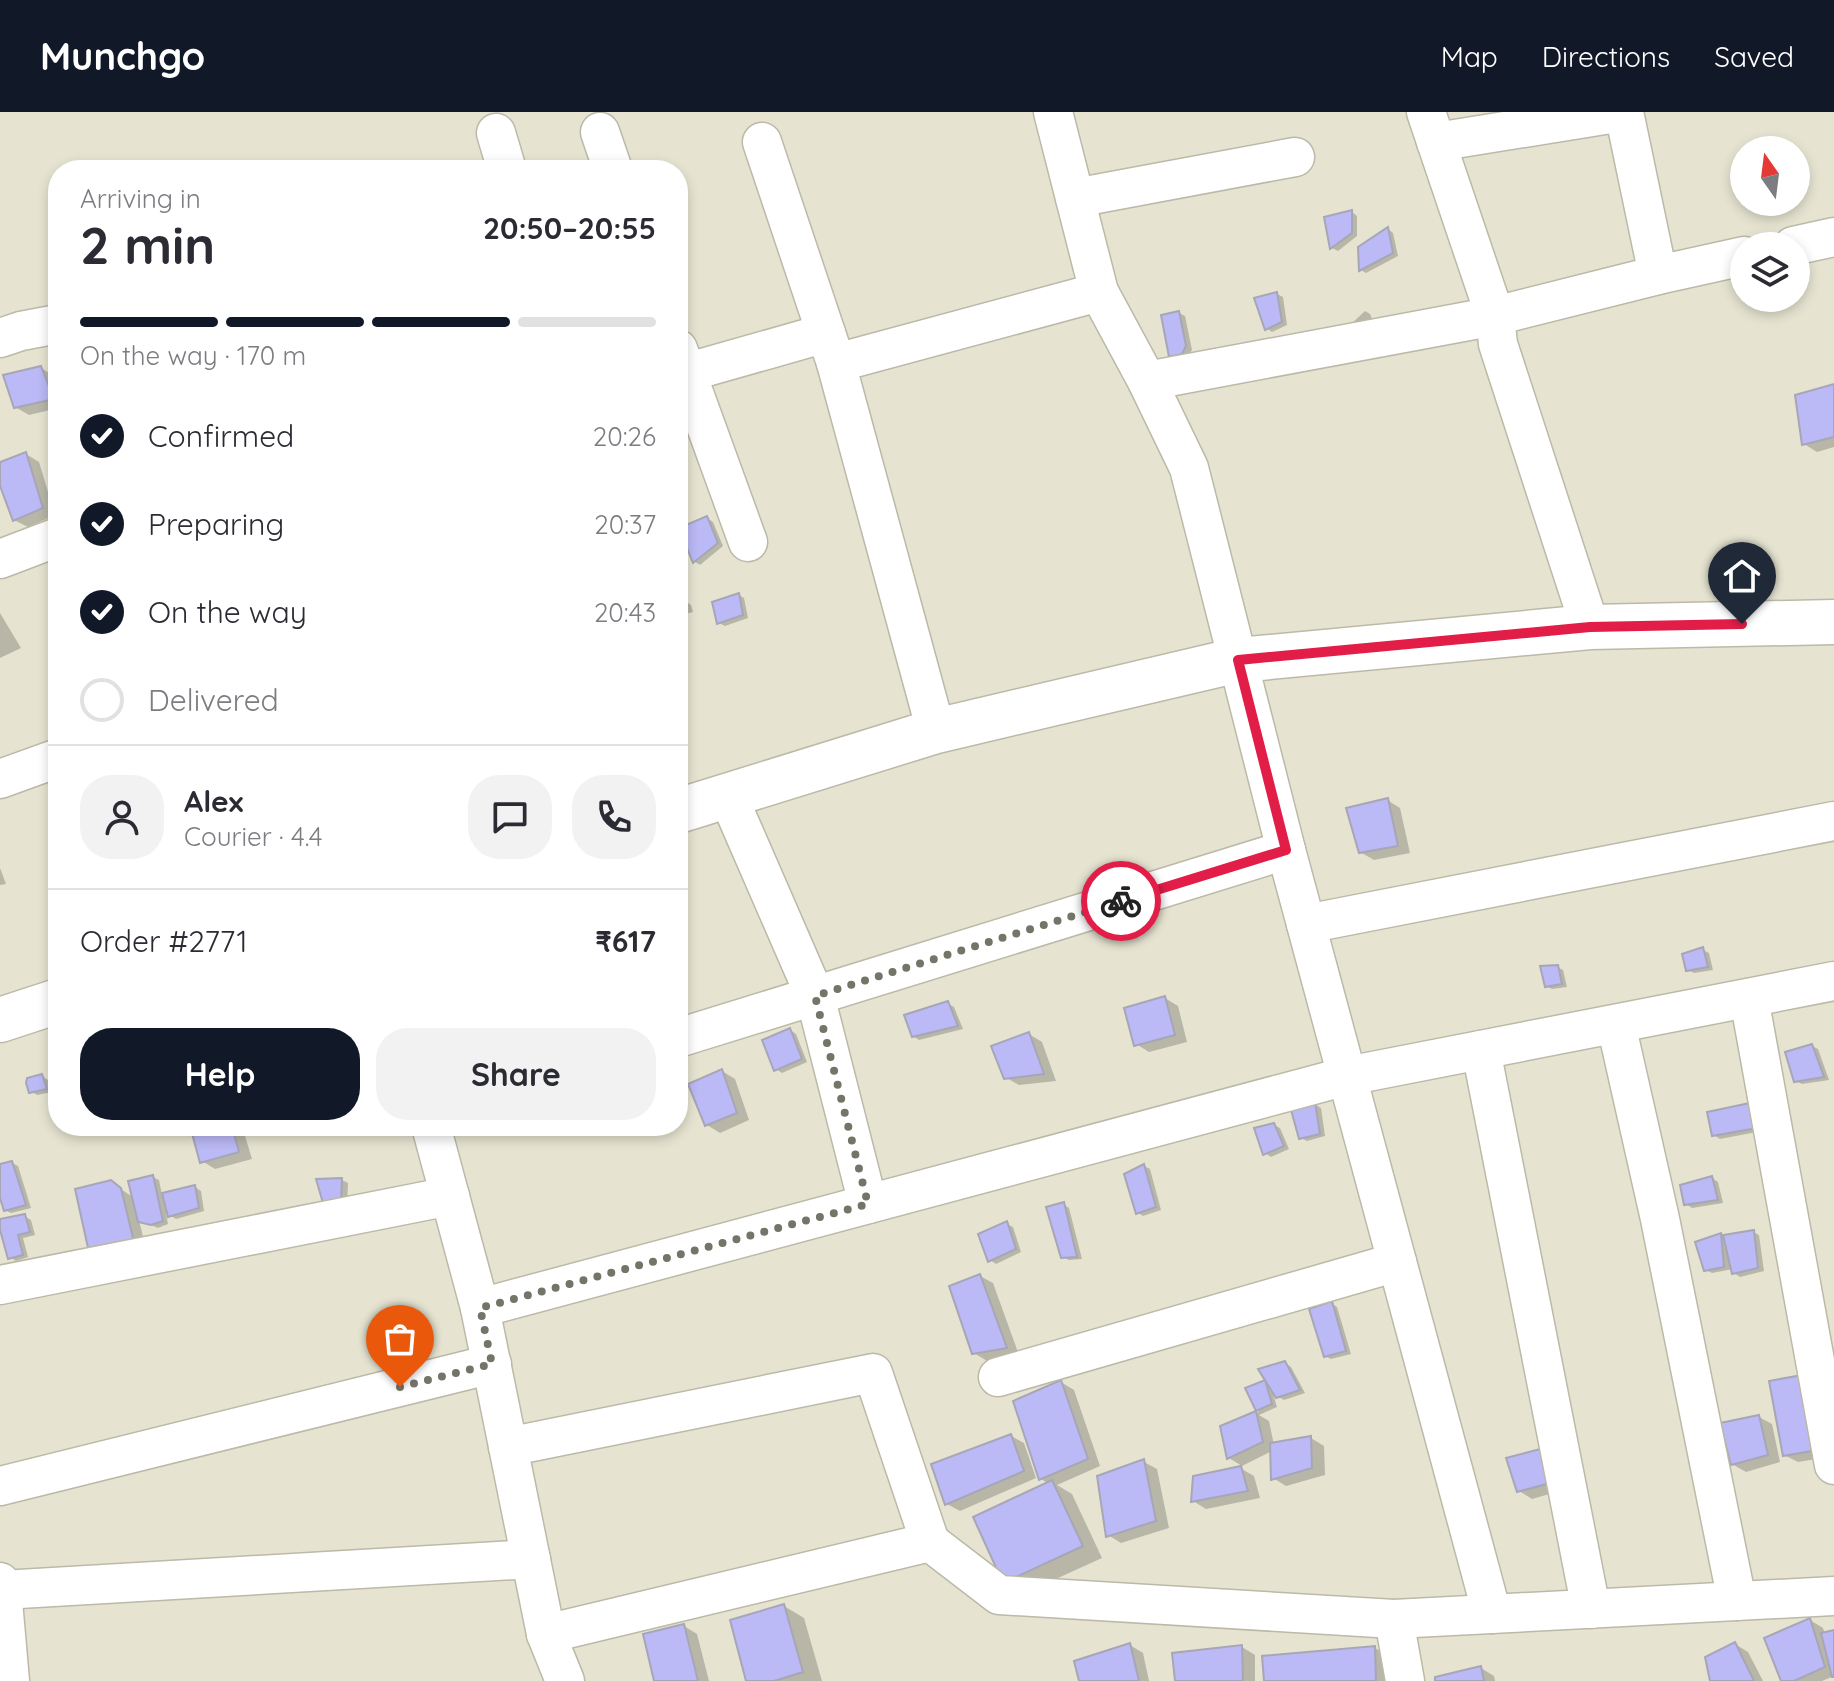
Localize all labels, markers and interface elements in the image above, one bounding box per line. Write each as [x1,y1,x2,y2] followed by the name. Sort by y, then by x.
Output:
[40,32,205,80] text: Munchgo
[1441,39,1498,74] text: Map
[1542,39,1670,74] text: Directions
[1714,39,1794,74] text: Saved
[1730,136,1810,216] north arrow
[1730,136,1810,312] map controls
[80,182,201,215] text: Arriving in
[483,209,656,247] text: 20:50–20:55
[80,212,215,277] text: 2 min
[1730,232,1810,312] button: layers
[80,339,306,372] text: On the way · 170 m
[80,414,124,458] icon: check
[148,417,294,455] text: Confirmed
[593,420,656,453] text: 20:26
[80,502,124,546] icon: check
[148,505,284,543] text: Preparing
[594,508,656,541] text: 20:37
[1708,542,1776,624] pin
[1720,554,1764,598] icon: home
[80,590,124,634] icon: check
[148,593,307,631] text: On the way
[594,596,656,629] text: 20:43
[148,681,279,719] text: Delivered
[80,775,164,859] button: person
[468,775,552,859] button: chat
[572,775,656,859] button: phone
[184,782,243,820] text: Alex
[184,820,322,853] text: Courier · 4.4
[1081,861,1161,941] courier
[1099,879,1143,923] icon: bike
[80,922,248,960] text: Order #2771
[595,922,656,960] text: ₹617
[80,1028,360,1120] button: Help
[376,1028,656,1120] button: Share
[366,1305,434,1387] pin
[378,1317,422,1361] icon: bag

